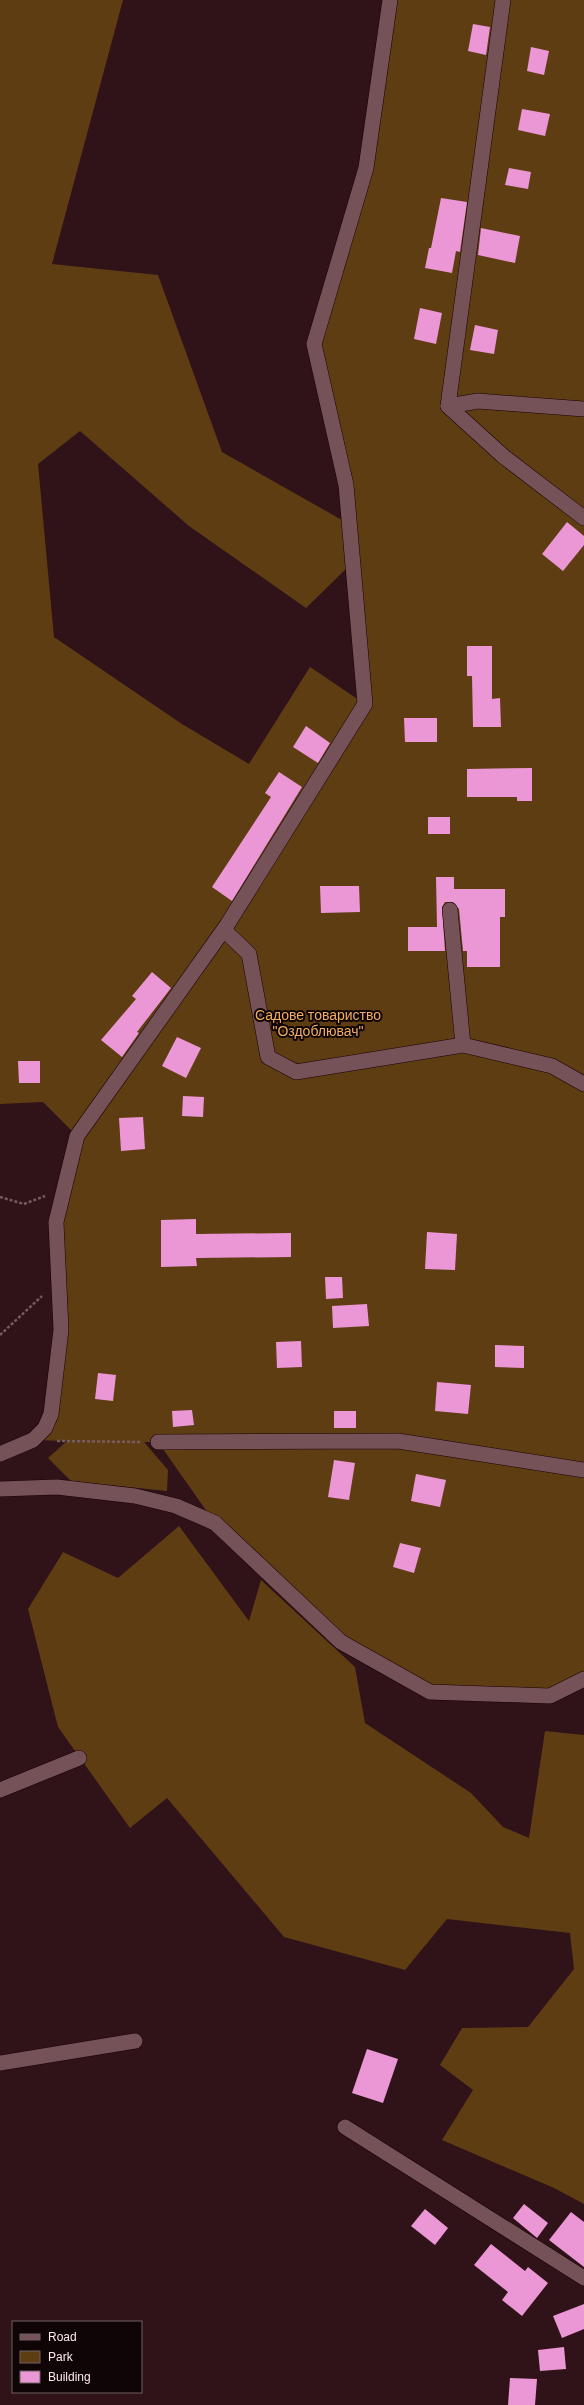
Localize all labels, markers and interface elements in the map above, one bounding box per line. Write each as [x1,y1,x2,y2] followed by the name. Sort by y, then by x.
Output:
[255,1007,381,1039] park label: Садове товариство "Оздоблювач"
[12,2321,142,2393] legend
[48,2330,77,2344] text: Road
[48,2350,74,2364] text: Park
[48,2370,91,2384] text: Building

